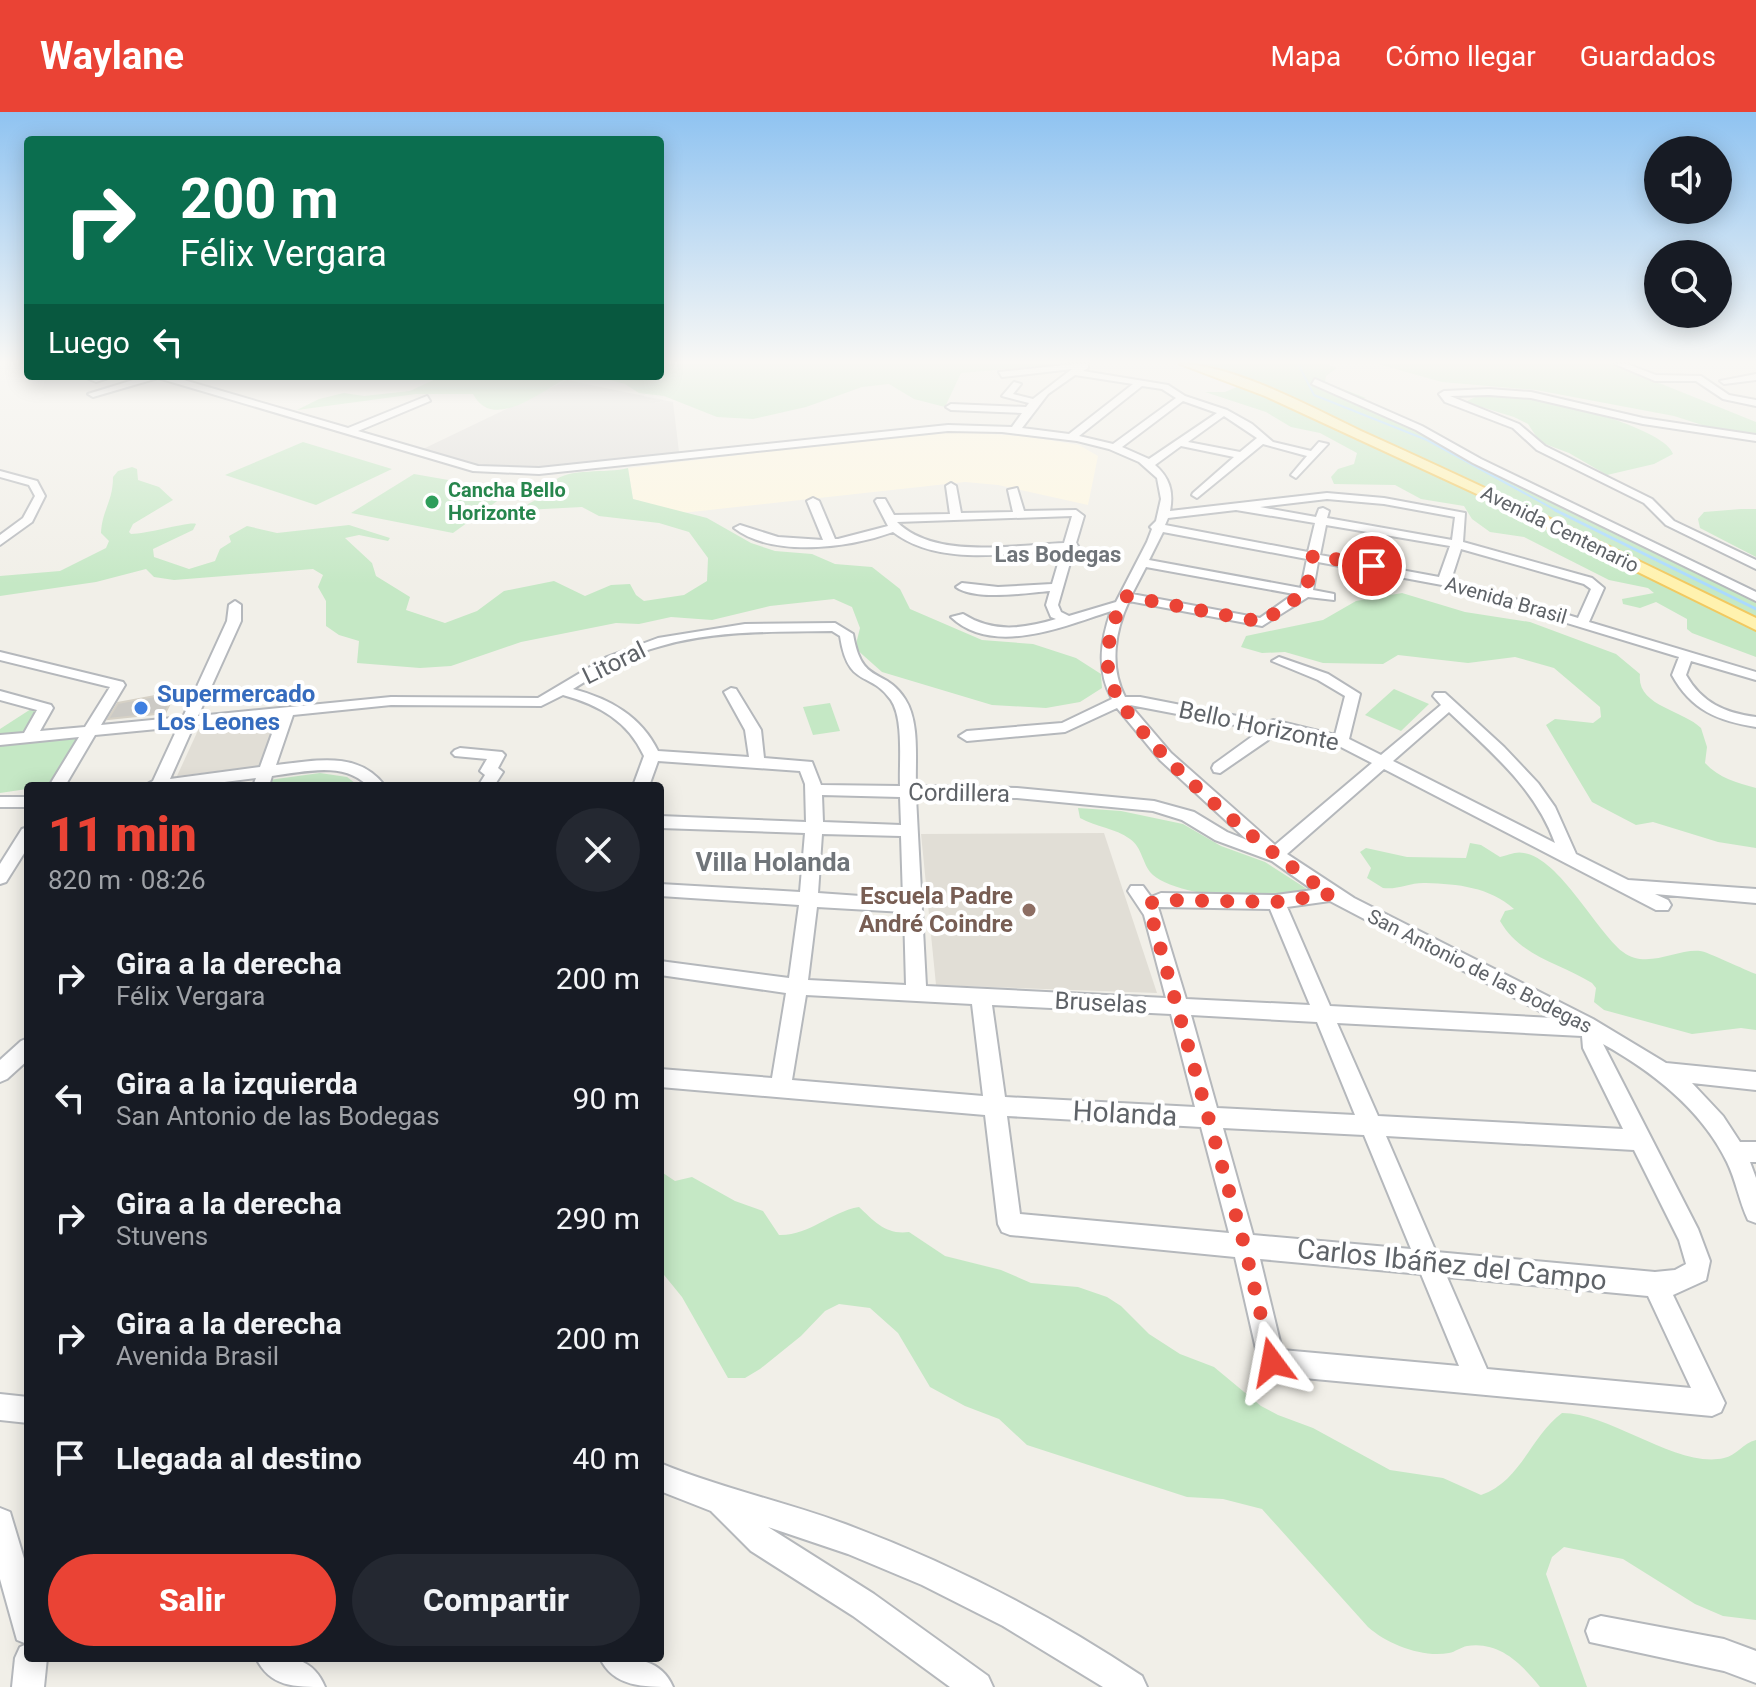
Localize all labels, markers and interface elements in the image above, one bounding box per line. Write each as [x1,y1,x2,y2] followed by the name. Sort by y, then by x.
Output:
[40,34,184,78] text: Waylane
[1271,40,1341,73] text: Mapa
[1385,40,1536,73] text: Cómo llegar
[1580,40,1716,73] text: Guardados
[1644,136,1732,328] map controls
[1644,136,1732,224] button: sound
[180,166,339,232] text: 200 m
[48,168,152,272] icon: right
[180,233,387,275] text: Félix Vergara
[1644,240,1732,328] button: search
[146,320,190,364] icon: left
[48,325,130,360] text: Luego
[448,478,566,525] place label: Cancha Bello Horizonte
[1477,480,1643,578] street label: Avenida Centenario
[423,493,441,511] marker: Cancha Bello Horizonte
[1338,532,1406,600] pin
[995,542,1121,567] district label: Las Bodegas
[1350,544,1394,588] icon: arrive
[1442,571,1570,629] street label: Avenida Brasil
[578,636,650,690] street label: Litoral
[157,680,315,736] place label: Supermercado Los Leones
[1176,695,1342,757] street label: Bello Horizonte
[132,699,150,717] marker: Supermercado Los Leones
[908,778,1010,808] street label: Cordillera
[48,806,197,863] text: 11 min
[556,808,640,892] button: close
[696,847,851,877] district label: Villa Holanda
[48,865,206,895] text: 820 m · 08:26
[859,882,1013,938] place label: Escuela Padre André Coindre
[1020,901,1038,919] marker: Escuela Padre André Coindre
[1364,904,1596,1038] street label: San Antonio de las Bodegas
[116,946,342,981] text: Gira a la derecha
[48,956,92,1000] icon: right
[556,961,640,996] text: 200 m
[116,981,265,1011] text: Félix Vergara
[1054,987,1148,1019] street label: Bruselas
[116,1066,358,1101] text: Gira a la izquierda
[48,1076,92,1120] icon: left
[573,1081,640,1116] text: 90 m
[1072,1094,1178,1133] street label: Holanda
[116,1101,440,1131] text: San Antonio de las Bodegas
[116,1186,342,1221] text: Gira a la derecha
[48,1196,92,1240] icon: right
[556,1201,640,1236] text: 290 m
[116,1221,208,1251] text: Stuvens
[1296,1232,1608,1297] street label: Carlos Ibáñez del Campo
[116,1306,342,1341] text: Gira a la derecha
[48,1316,92,1360] icon: right
[1230,1320,1314,1404] position arrow
[556,1321,640,1356] text: 200 m
[116,1341,279,1371] text: Avenida Brasil
[48,1436,92,1480] icon: arrive
[116,1441,362,1476] text: Llegada al destino
[573,1441,640,1476] text: 40 m
[48,1554,336,1646] button: Salir
[352,1554,640,1646] button: Compartir

